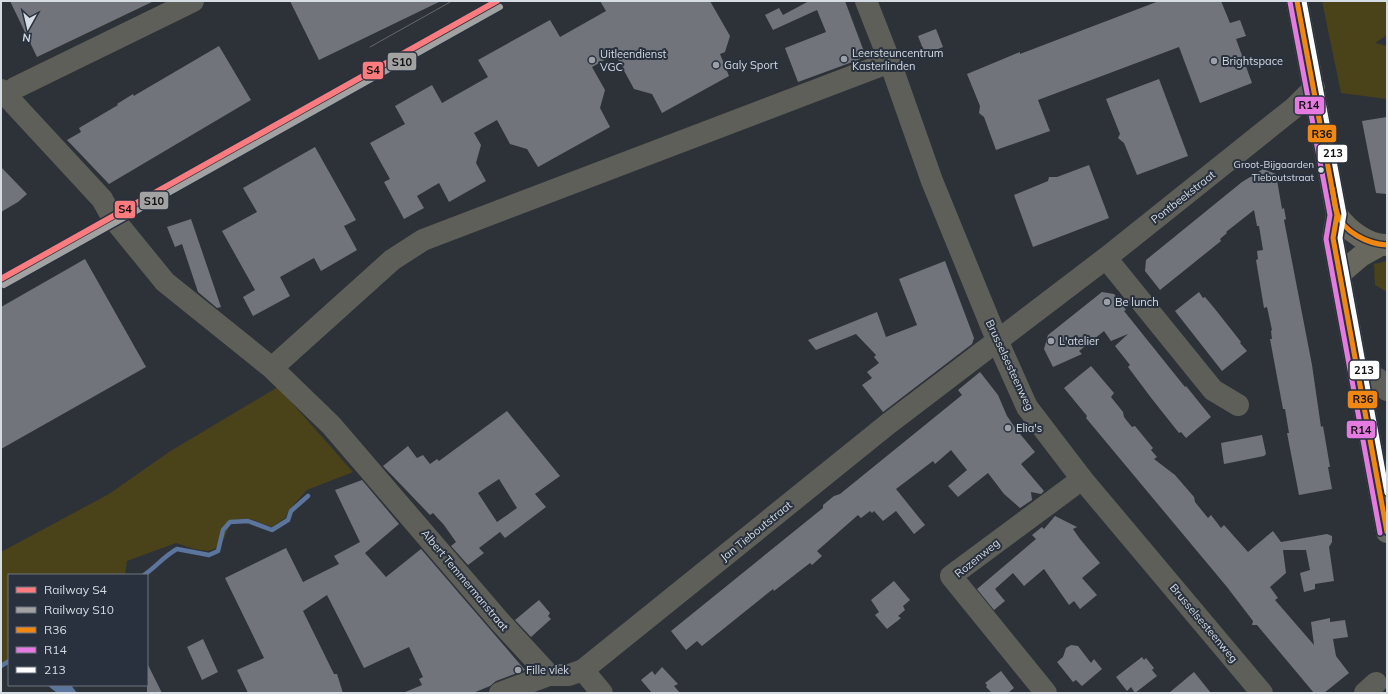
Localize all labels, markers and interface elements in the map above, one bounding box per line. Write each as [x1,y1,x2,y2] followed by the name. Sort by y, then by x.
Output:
[8,8,48,48] north arrow
[22,30,32,45] text: N
[852,46,943,73] place label: Leersteuncentrum Kasterlinden
[600,47,667,74] place label: Uitleendienst VGC
[387,52,417,71] line badge: S10
[839,54,849,64] marker: Leersteuncentrum Kasterlinden
[1222,54,1283,68] place label: Brightspace
[392,55,413,69] text: S10
[587,55,597,65] marker: Uitleendienst VGC
[1209,56,1219,66] marker: Brightspace
[724,58,778,72] place label: Galy Sport
[711,60,721,70] marker: Galy Sport
[362,61,384,80] line badge: S4
[366,63,380,77] text: S4
[1294,96,1325,115] line badge: R14
[1299,98,1320,112] text: R14
[1307,124,1337,143] line badge: R36
[1312,127,1333,141] text: R36
[1317,144,1348,163] line badge: 213
[1323,146,1343,160] text: 213
[1234,158,1314,184] place label: Groot-Bijgaarden Tieboutstraat
[1316,165,1326,175] marker: Groot-Bijgaarden Tieboutstraat
[1148,167,1218,226] street label: Pontbeekstraat
[139,191,169,210] line badge: S10
[144,194,165,208] text: S10
[114,200,136,219] line badge: S4
[118,202,132,216] text: S4
[1115,295,1159,309] place label: Be lunch
[1102,297,1112,307] marker: Be lunch
[983,317,1037,413] street label: Brusselsesteenweg
[1059,334,1099,348] place label: L'atelier
[1046,336,1056,346] marker: L'atelier
[1349,360,1380,380] line badge: 213
[1354,363,1374,377] text: 213
[1347,390,1378,409] line badge: R36
[1353,392,1374,406] text: R36
[1346,420,1376,439] line badge: R14
[1016,421,1042,435] place label: Elia's
[1003,423,1013,433] marker: Elia's
[1351,423,1372,437] text: R14
[717,498,795,564] street label: Jan Tieboutstraat
[418,526,512,634] street label: Albert Temmermanstraat
[952,536,1002,580] street label: Rozenweg
[8,574,148,686] legend
[1167,581,1241,665] street label: Brusselsesteenweg
[44,582,107,597] text: Railway S4
[44,602,114,617] text: Railway S10
[44,622,67,637] text: R36
[44,642,67,657] text: R14
[44,662,66,677] text: 213
[526,663,569,677] place label: Fille vlek
[513,665,523,675] marker: Fille vlek

